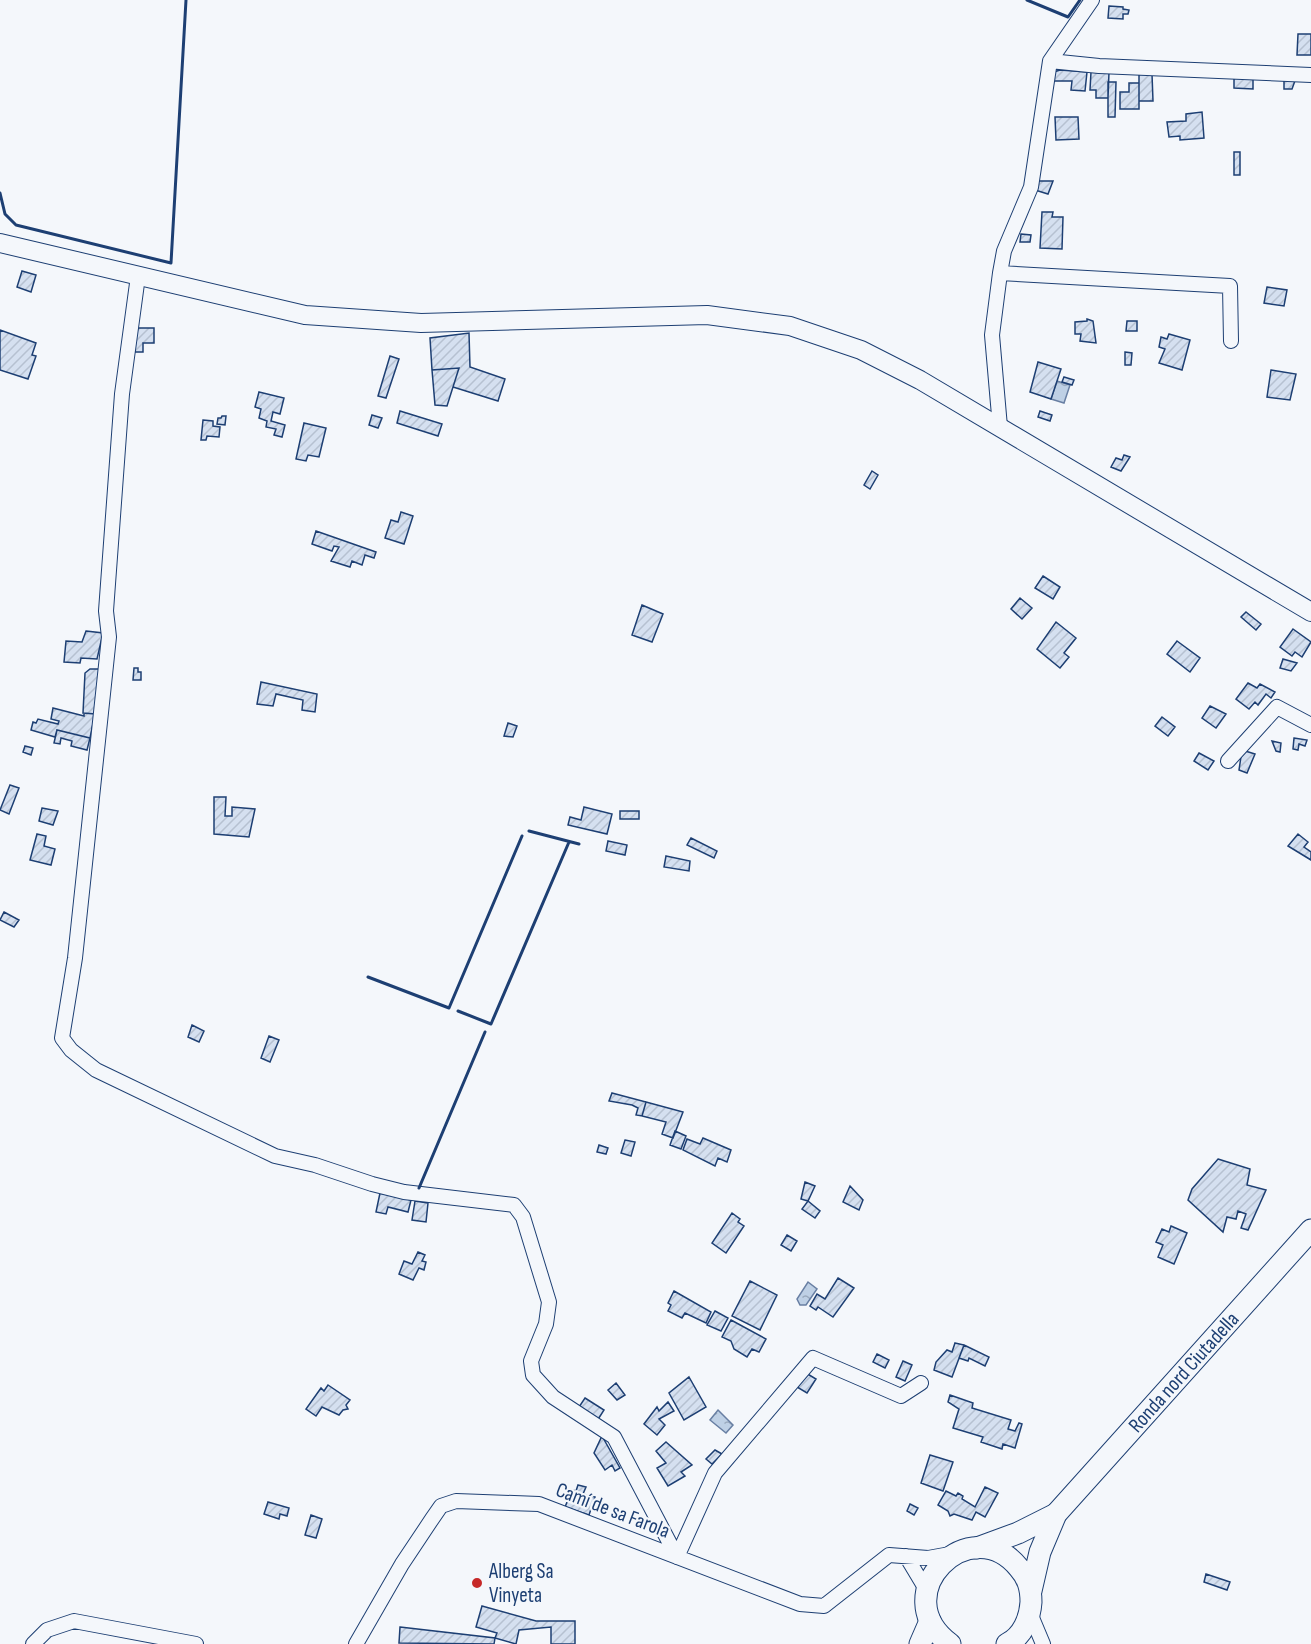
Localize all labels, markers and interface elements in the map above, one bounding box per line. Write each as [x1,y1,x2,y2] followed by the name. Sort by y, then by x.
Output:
[1123,1307,1244,1438] street label: Ronda nord Ciutadella
[552,1477,673,1544] street label: Camí de sa Farola
[488,1559,554,1608] place label: Alberg Sa Vinyeta
[470,1576,484,1590] marker: Alberg Sa Vinyeta

